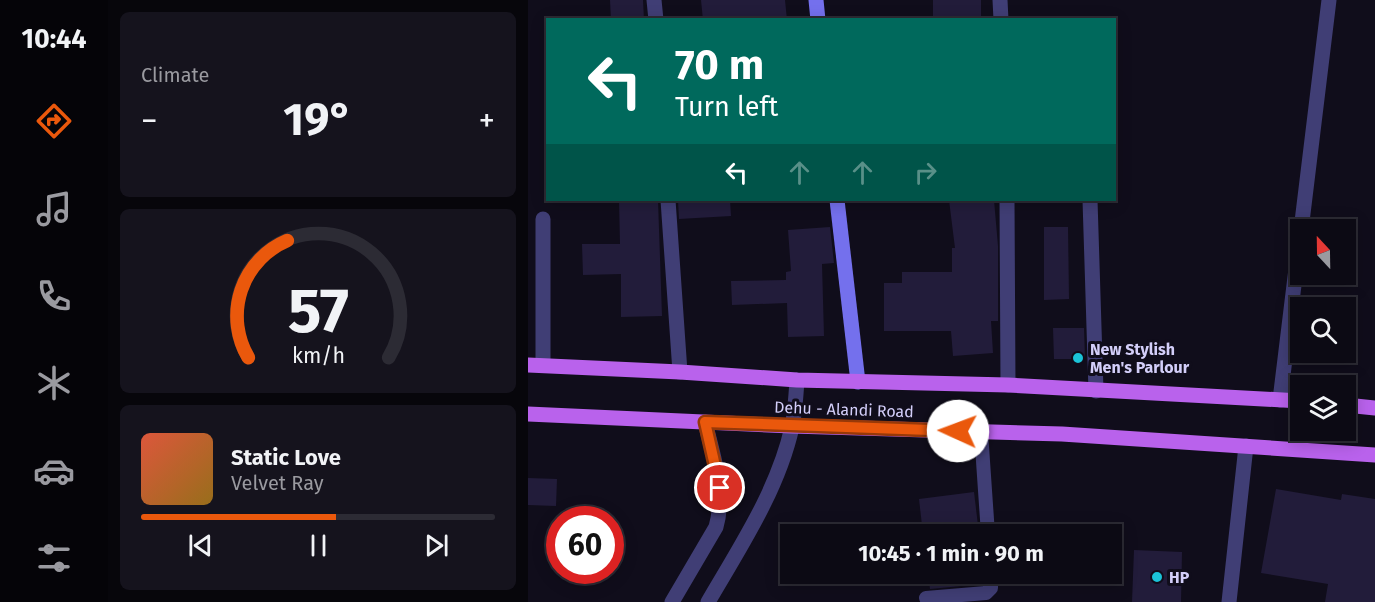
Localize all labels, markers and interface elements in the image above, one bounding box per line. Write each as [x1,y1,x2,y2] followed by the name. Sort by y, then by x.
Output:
[21,23,87,55] text: 10:44
[675,40,764,90] text: 70 m
[576,42,654,120] icon: left
[141,63,209,87] text: Climate
[675,91,778,123] text: Turn left
[283,93,353,147] text: 19°
[33,100,75,142] icon: directions
[141,101,158,141] text: −
[479,101,495,141] text: +
[720,156,753,189] icon: left
[783,156,816,189] icon: ahead
[846,156,879,189] icon: ahead
[909,156,942,189] icon: right
[33,188,75,230] icon: music
[1290,219,1356,285] north arrow
[1290,219,1356,441] map controls
[288,274,348,349] text: 57
[33,275,75,317] icon: phone
[1290,297,1356,363] button: search
[1090,340,1190,377] place label: New Stylish Men's Parlour
[291,343,345,369] text: km/h
[1071,351,1085,365] marker: New Stylish Men's Parlour
[33,362,75,404] icon: climate
[1290,375,1356,441] button: layers
[774,398,914,421] street label: Dehu - Alandi Road
[926,399,990,463] position arrow
[231,444,341,471] text: Static Love
[33,450,75,492] icon: car
[694,462,745,513] pin
[231,471,324,495] text: Velvet Ray
[703,471,736,504] icon: arrive
[546,506,624,584] speed limit sign: 60
[184,529,217,562] icon: previous
[302,529,335,562] icon: pause
[420,529,453,562] icon: next
[33,537,75,579] icon: filters
[858,540,1044,567] text: 10:45 · 1 min · 90 m
[1169,568,1190,587] place label: HP
[1150,570,1164,584] marker: HP

